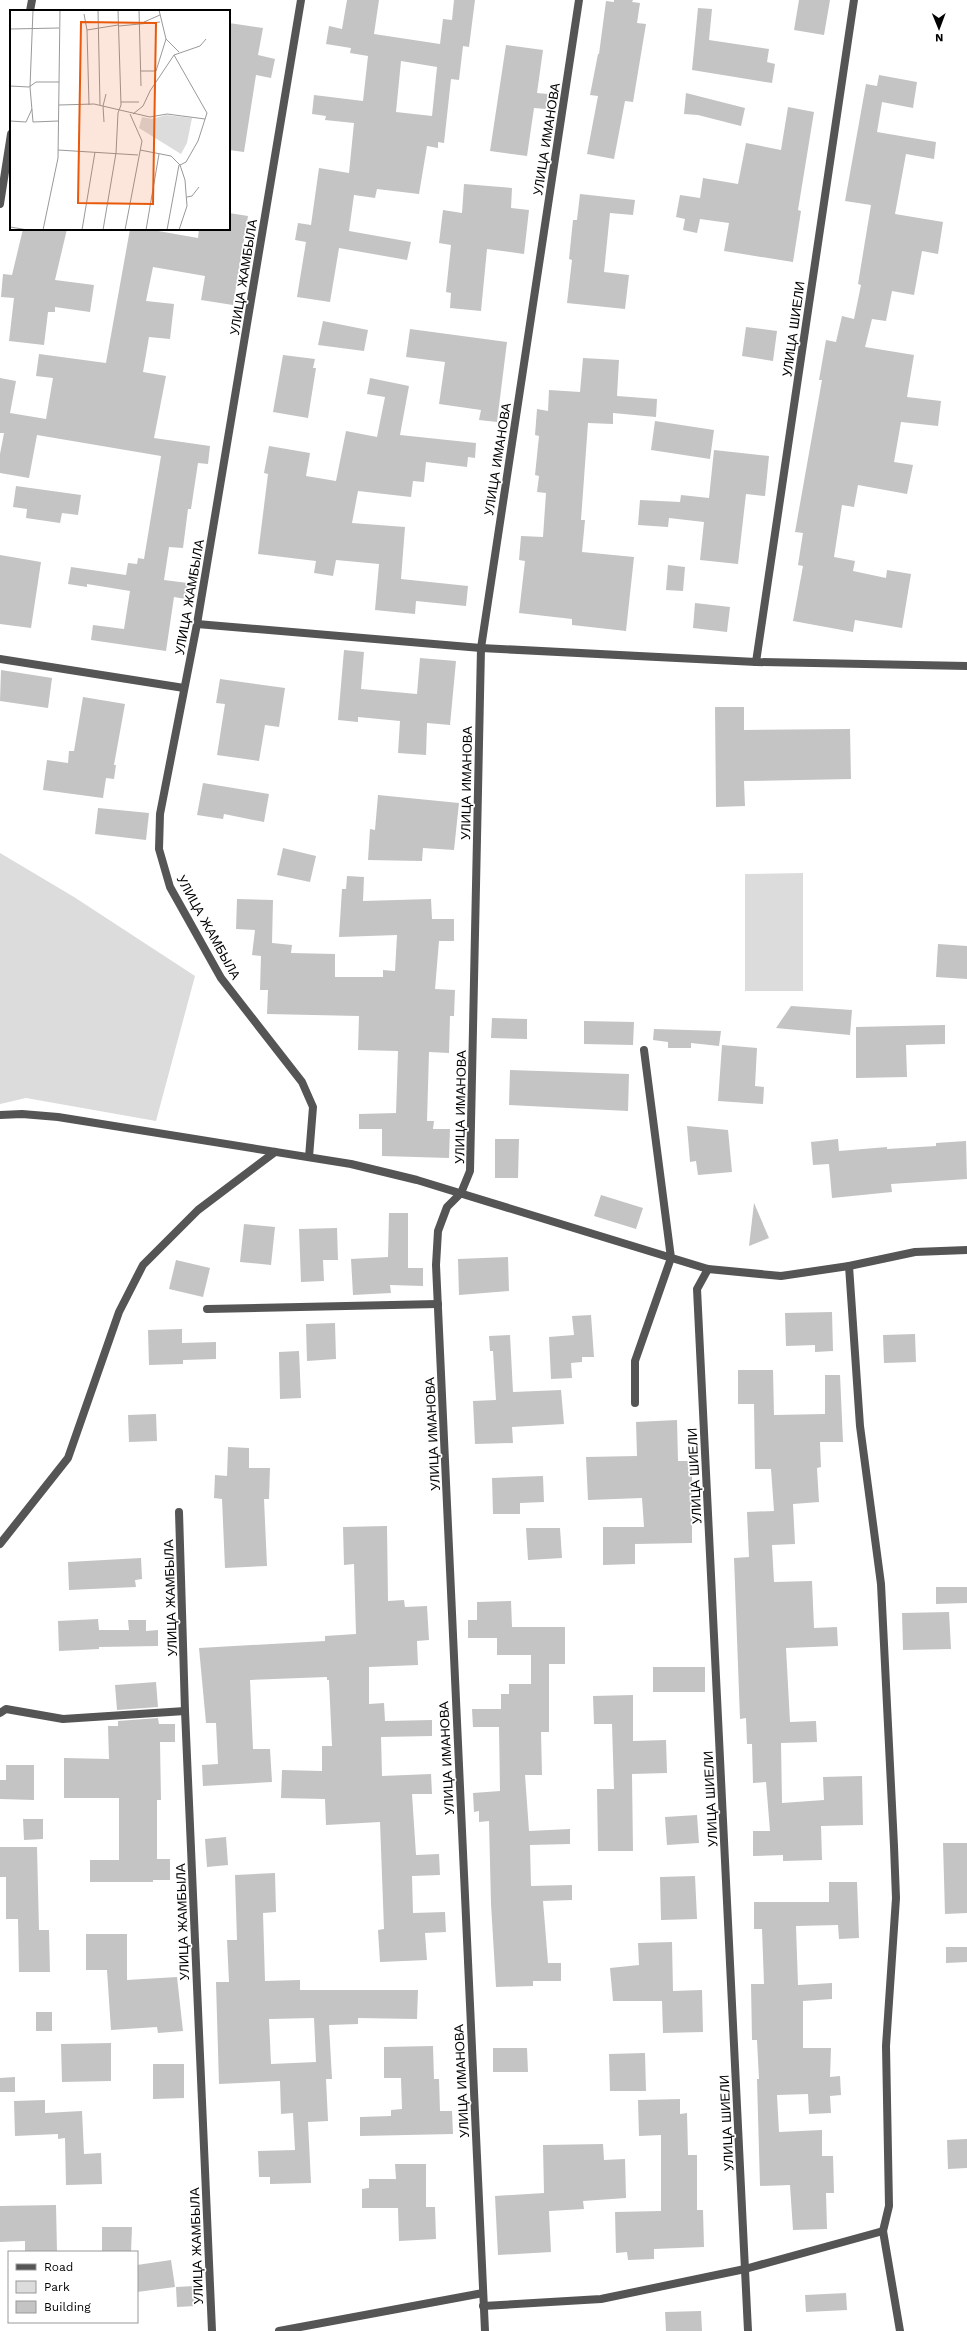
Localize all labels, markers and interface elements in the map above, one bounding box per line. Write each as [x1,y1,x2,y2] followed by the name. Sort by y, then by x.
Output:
[919,8,959,48] north arrow
[10,10,230,230] inset map
[935,31,943,44] text: N
[530,81,563,196] street label: УЛИЦА ИМАНОВА
[227,218,260,336] street label: УЛИЦА ЖАМБЫЛА
[779,280,808,378] street label: УЛИЦА ШИЕЛИ
[481,401,514,516] street label: УЛИЦА ИМАНОВА
[172,538,207,656] street label: УЛИЦА ЖАМБЫЛА
[458,726,475,840] street label: УЛИЦА ИМАНОВА
[174,872,244,982] street label: УЛИЦА ЖАМБЫЛА
[452,1050,469,1164] street label: УЛИЦА ИМАНОВА
[422,1376,443,1491] street label: УЛИЦА ИМАНОВА
[684,1428,705,1524] street label: УЛИЦА ШИЕЛИ
[161,1539,180,1657] street label: УЛИЦА ЖАМБЫЛА
[436,1700,457,1815] street label: УЛИЦА ИМАНОВА
[700,1751,721,1847] street label: УЛИЦА ШИЕЛИ
[173,1863,192,1981] street label: УЛИЦА ЖАМБЫЛА
[451,2023,472,2138] street label: УЛИЦА ИМАНОВА
[716,2075,737,2171] street label: УЛИЦА ШИЕЛИ
[187,2187,206,2305] street label: УЛИЦА ЖАМБЫЛА
[8,2251,138,2323] legend
[44,2260,73,2274] text: Road
[44,2280,70,2294] text: Park
[44,2300,91,2314] text: Building

